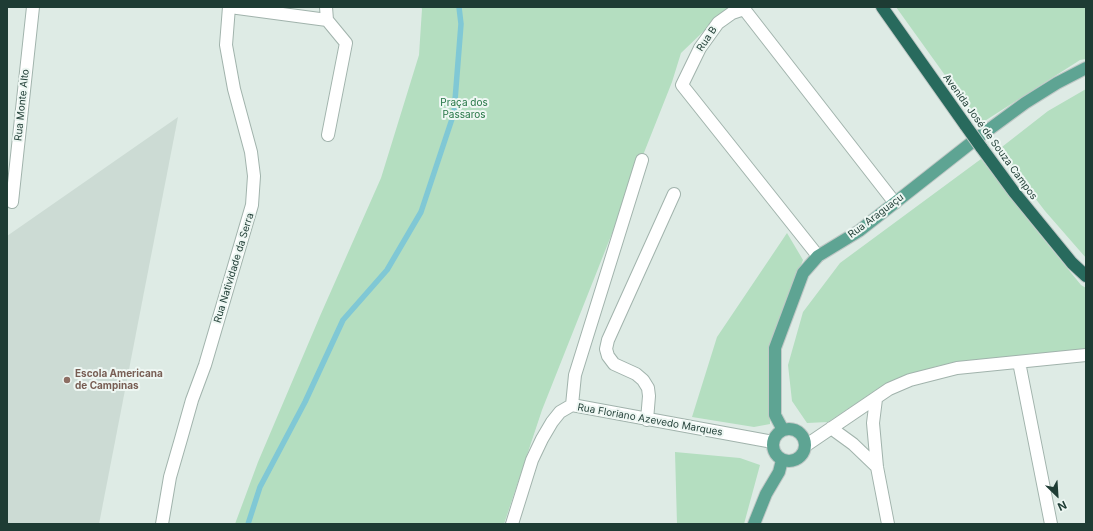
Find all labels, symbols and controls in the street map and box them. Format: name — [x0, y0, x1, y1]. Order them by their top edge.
street label: Rua B — [694, 24, 720, 54]
street label: Rua Monte Alto — [12, 68, 32, 142]
street label: Avenida José de Souza Campos — [940, 72, 1040, 202]
park label: Praça dos Passaros — [440, 97, 488, 120]
street label: Rua Araguaçu — [846, 191, 906, 241]
street label: Rua Natividade da Serra — [212, 212, 256, 324]
place label: Escola Americana de Campinas — [75, 368, 163, 392]
marker: Escola Americana de Campinas — [62, 375, 72, 385]
street label: Rua Floriano Azevedo Marques — [576, 401, 724, 439]
north arrow — [1037, 475, 1077, 515]
text: N — [1055, 498, 1069, 514]

